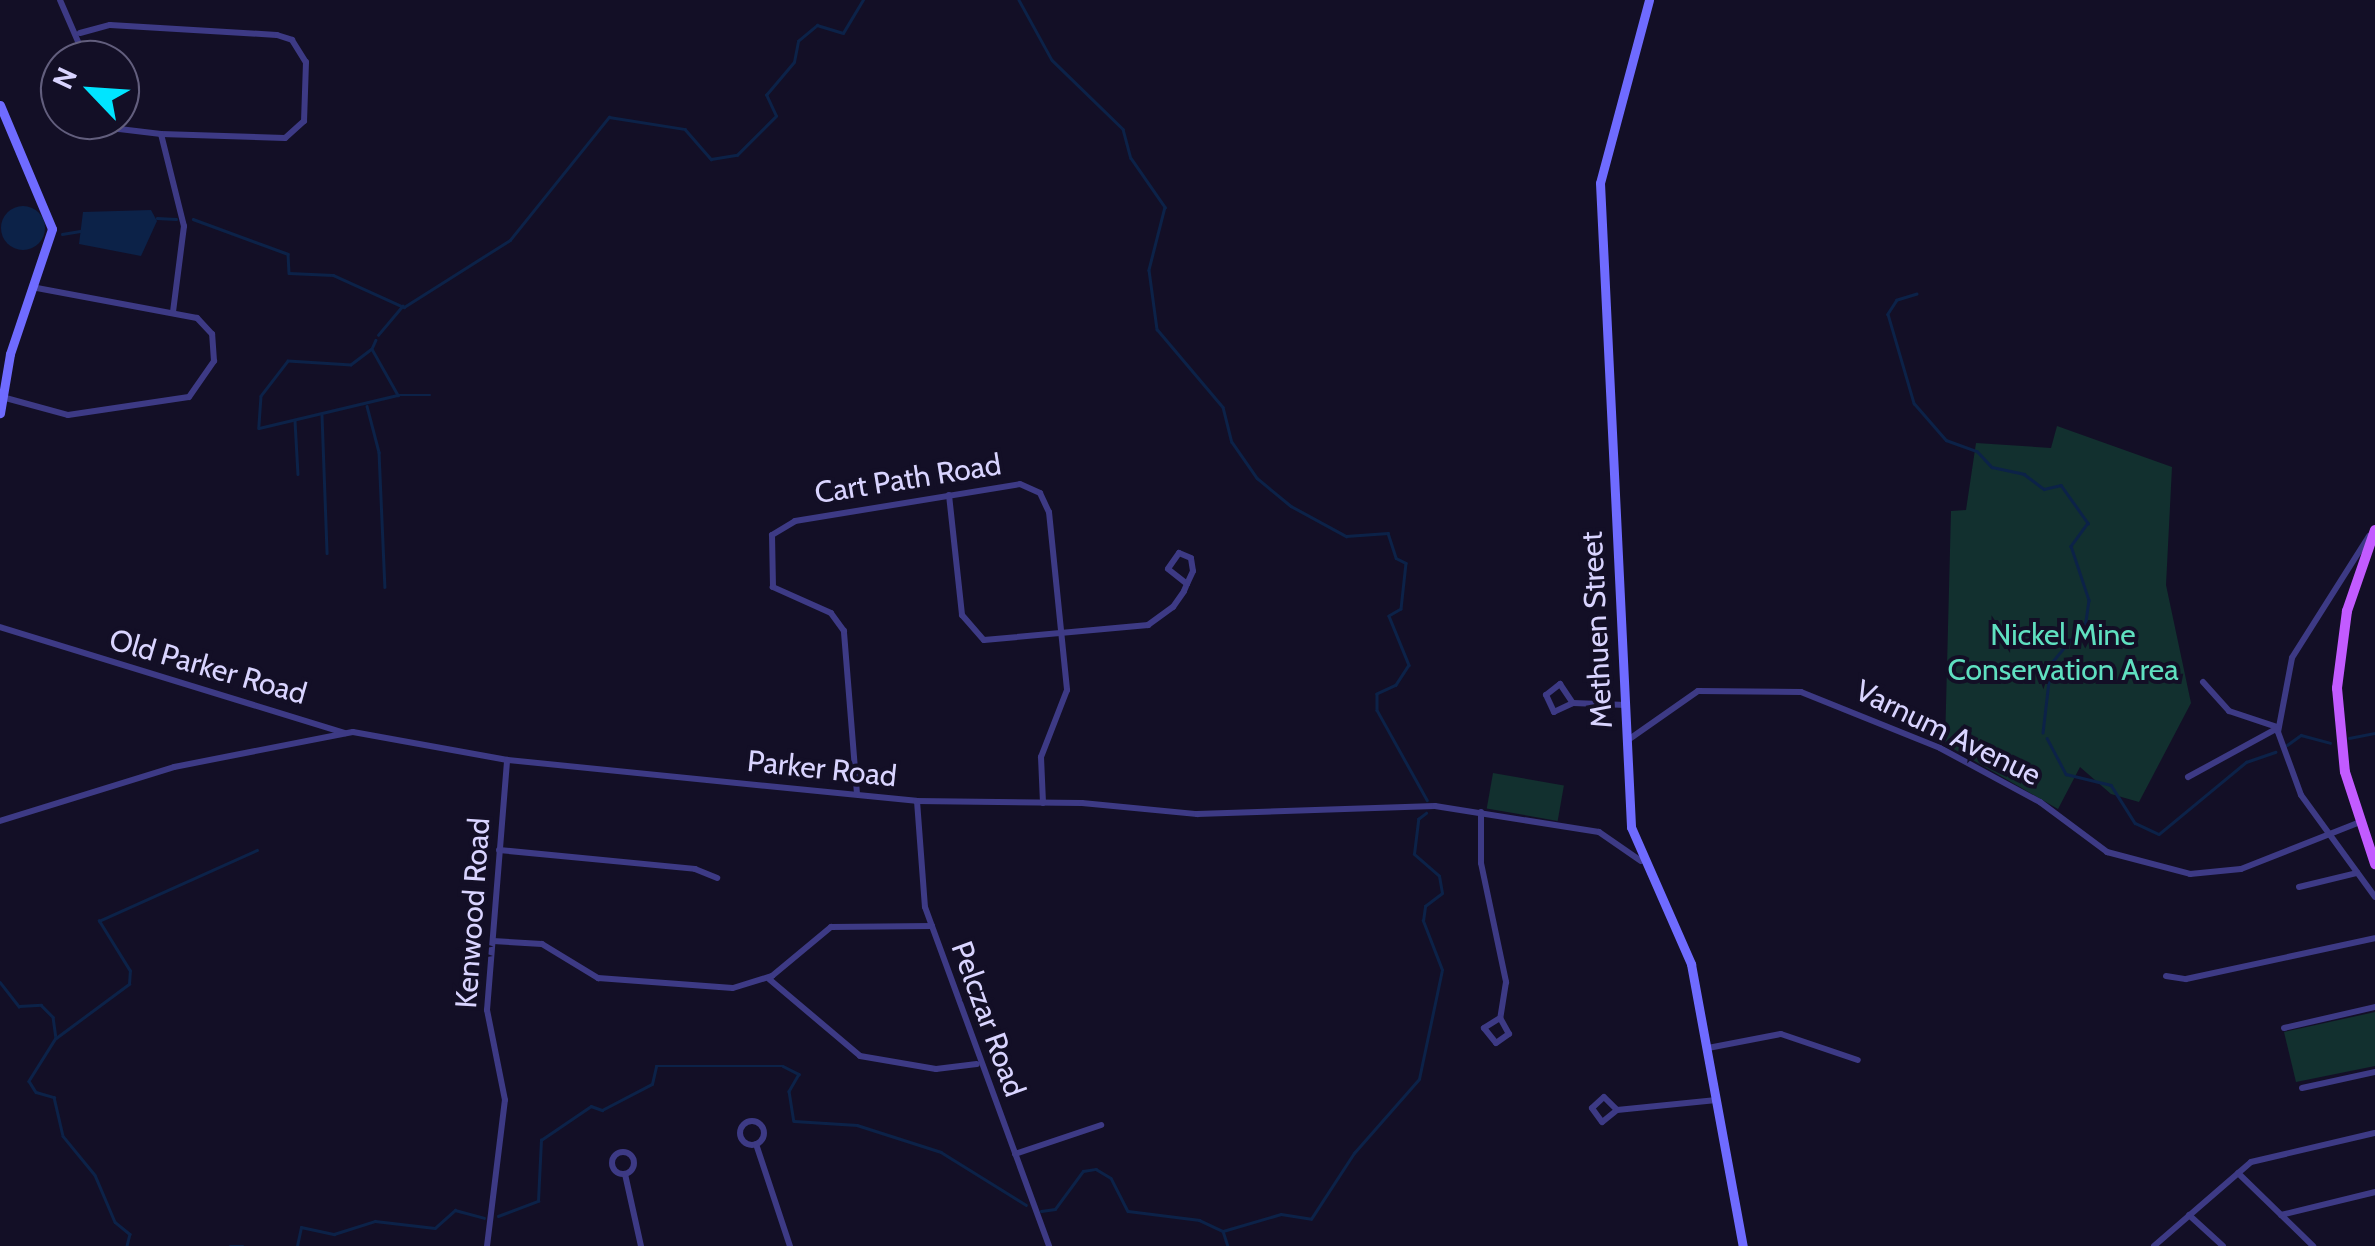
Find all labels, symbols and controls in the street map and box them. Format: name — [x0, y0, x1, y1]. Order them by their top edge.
north arrow — [40, 40, 140, 140]
text: N — [45, 62, 84, 94]
street label: Cart Path Road — [812, 446, 1004, 512]
street label: Methuen Street — [1574, 530, 1620, 730]
park label: Nickel Mine Conservation Area — [1947, 617, 2179, 688]
street label: Old Parker Road — [105, 622, 311, 712]
street label: Varnum Avenue — [1849, 673, 2047, 793]
street label: Parker Road — [745, 743, 899, 795]
street label: Kenwood Road — [448, 817, 498, 1009]
street label: Pelczar Road — [943, 936, 1033, 1102]

